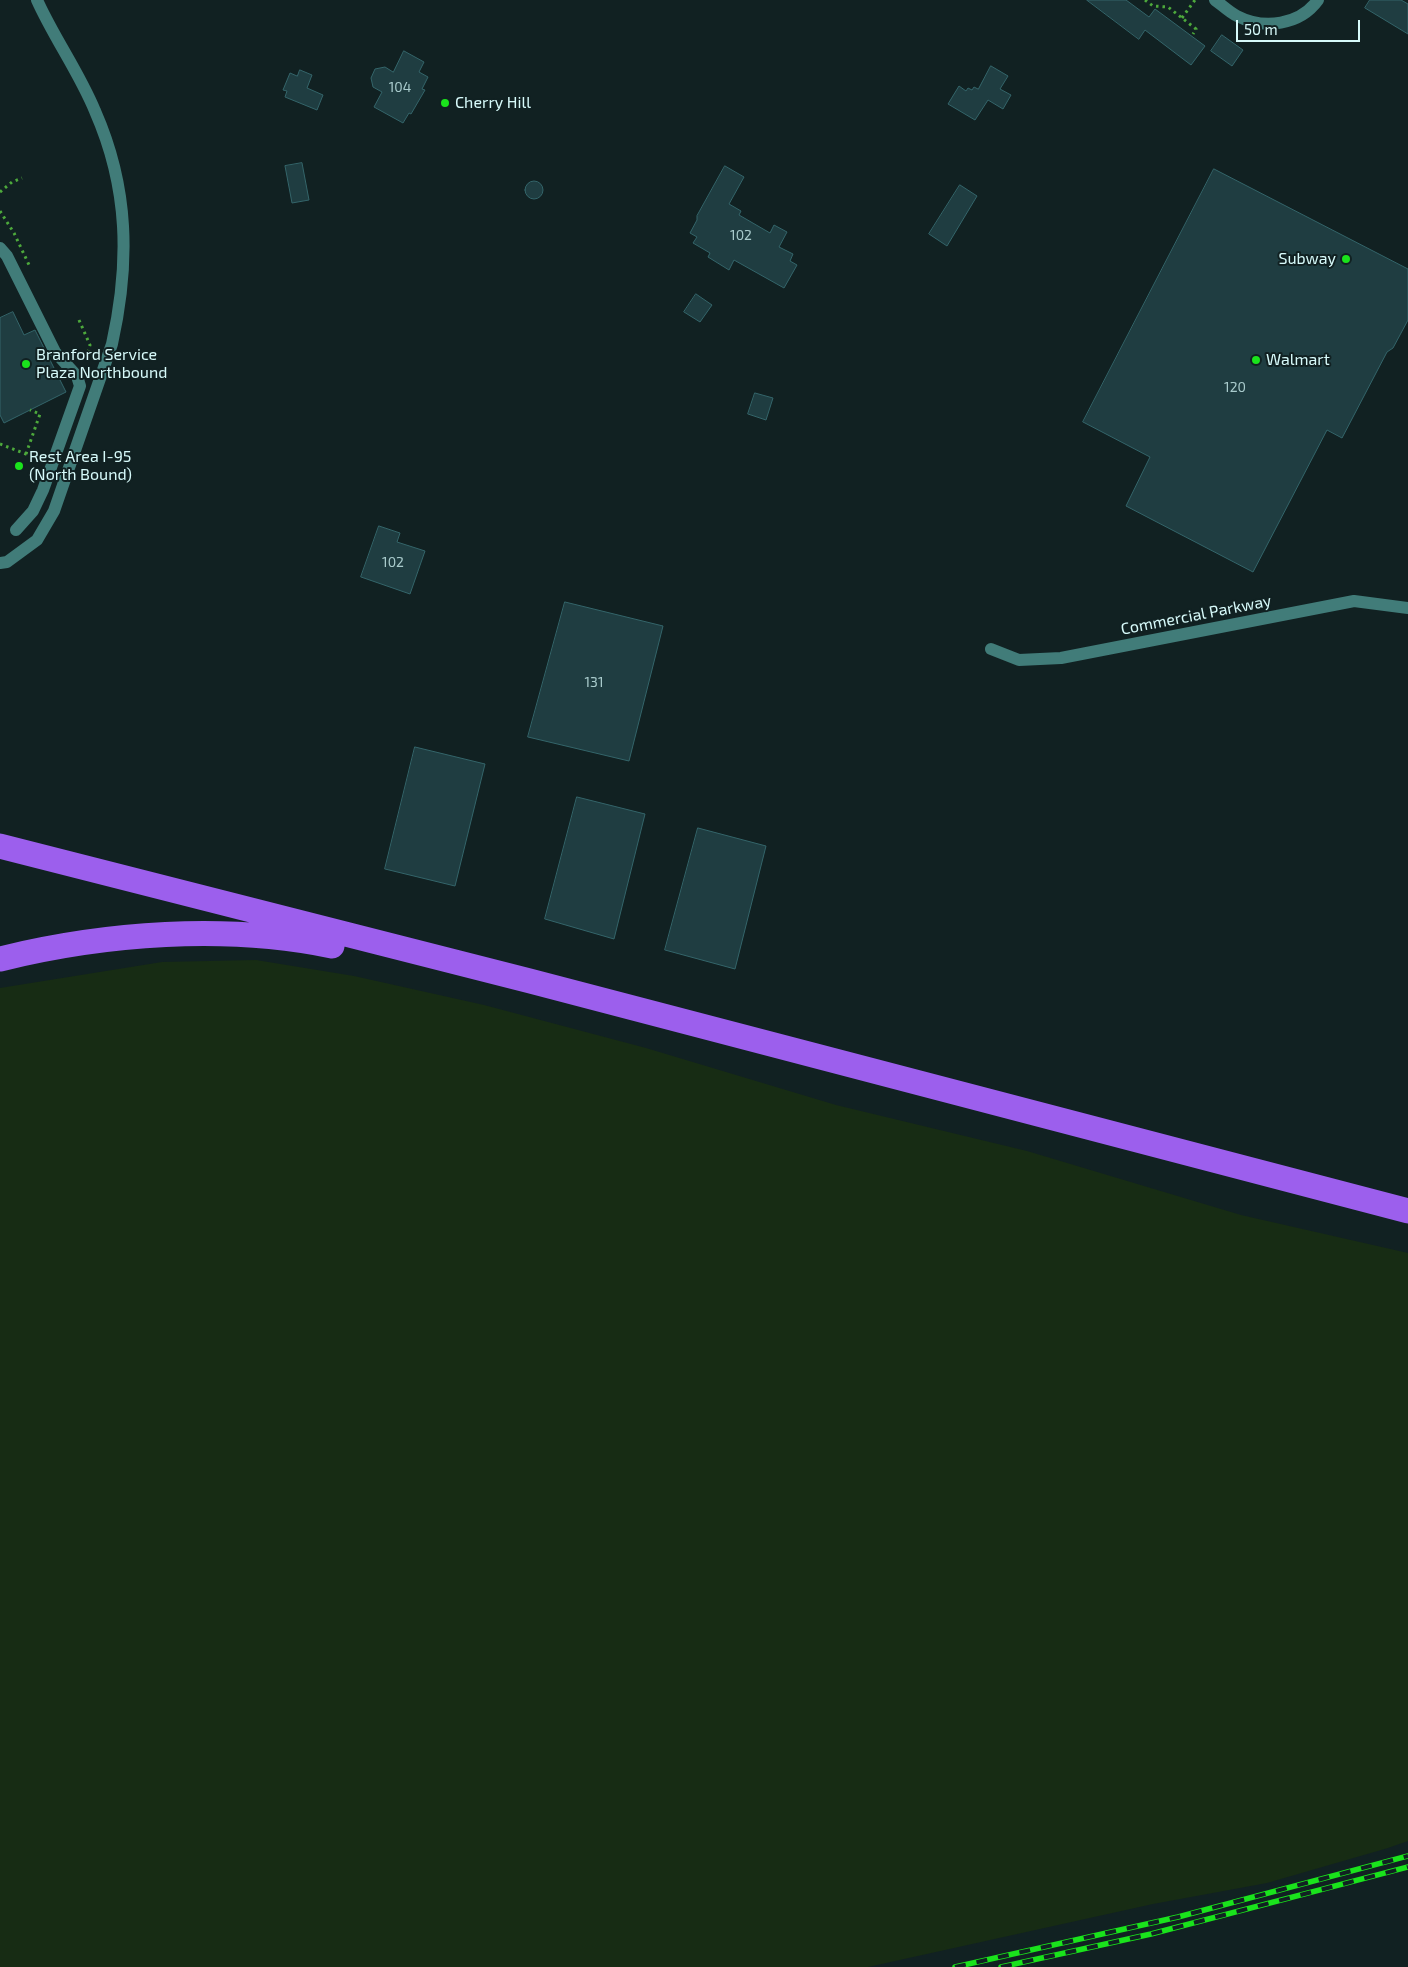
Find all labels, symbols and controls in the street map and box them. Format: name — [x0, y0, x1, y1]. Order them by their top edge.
scale bar — [1238, 10, 1362, 42]
text: 50 m — [1244, 20, 1278, 38]
house number: 104 — [389, 79, 411, 95]
place label: Cherry Hill — [455, 93, 531, 113]
marker: Cherry Hill — [439, 97, 451, 109]
house number: 102 — [730, 227, 752, 243]
place label: Subway — [1278, 249, 1336, 269]
marker: Subway — [1340, 253, 1352, 265]
place label: Branford Service Plaza Northbound — [36, 345, 167, 383]
place label: Walmart — [1266, 350, 1330, 370]
marker: Walmart — [1250, 354, 1262, 366]
marker: Branford Service Plaza Northbound — [20, 358, 32, 370]
house number: 120 — [1224, 379, 1246, 395]
place label: Rest Area I-95 (North Bound) — [29, 447, 132, 485]
marker: Rest Area I-95 (North Bound) — [13, 460, 25, 472]
house number: 102 — [382, 554, 404, 570]
street label: Commercial Parkway — [1119, 591, 1273, 639]
house number: 131 — [585, 674, 603, 690]

